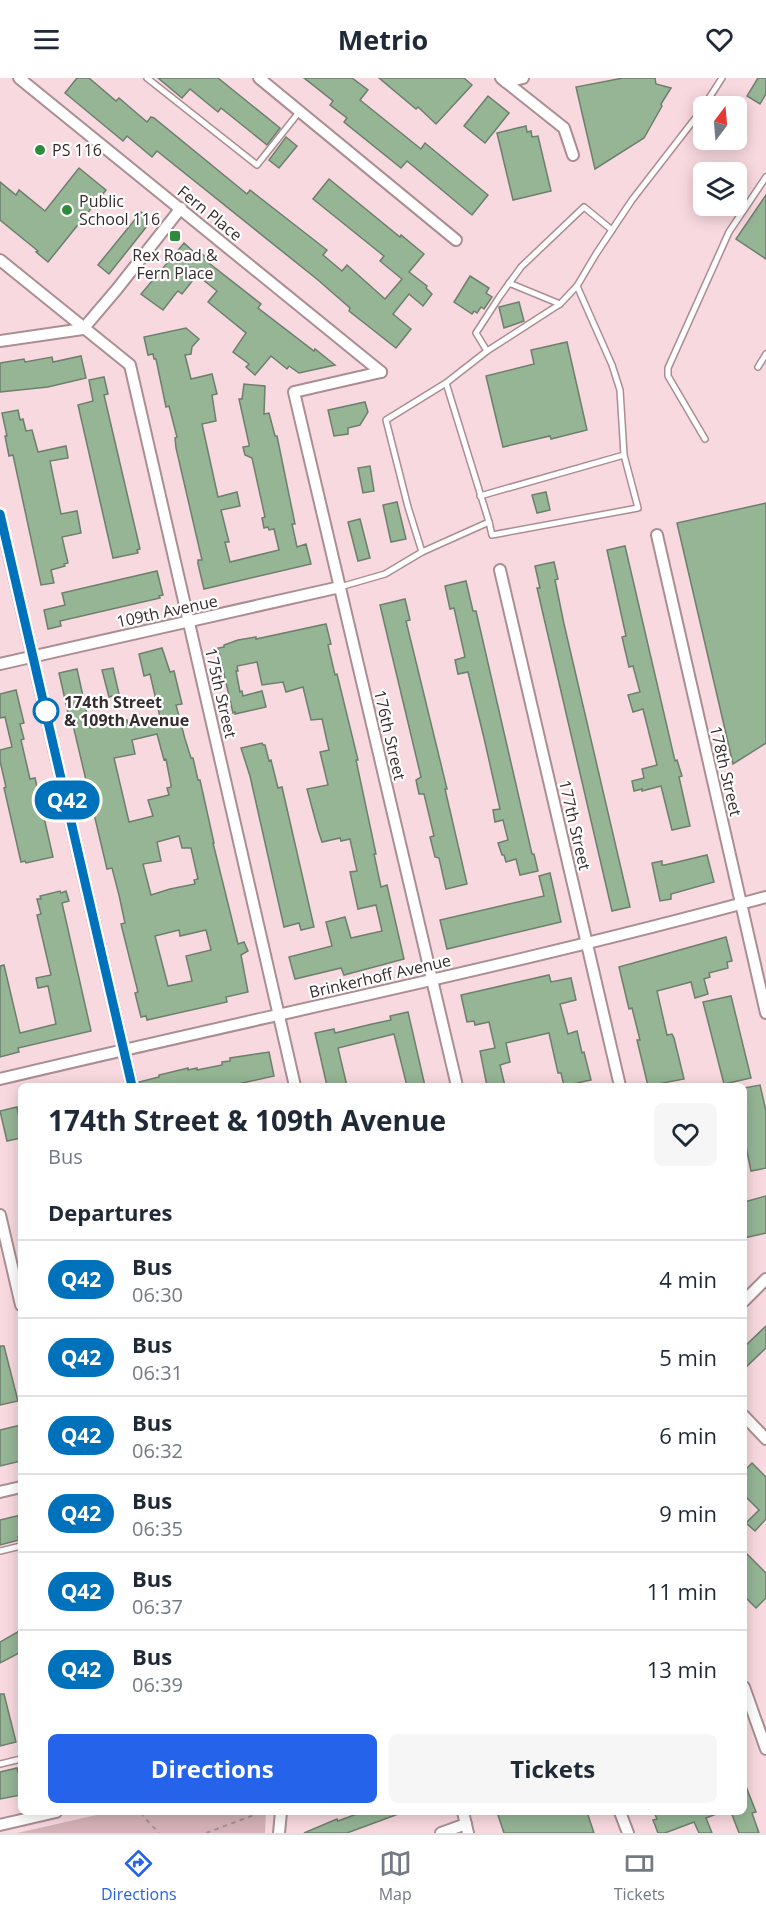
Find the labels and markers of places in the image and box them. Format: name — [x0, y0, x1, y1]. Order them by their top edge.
place label: PS 116 — [52, 139, 102, 161]
marker: PS 116 — [33, 143, 47, 157]
place label: Public School 116 — [79, 190, 160, 230]
marker: Public School 116 — [60, 203, 74, 217]
marker: Rex Road & Fern Place — [168, 229, 182, 243]
place label: Rex Road & Fern Place — [132, 244, 218, 284]
place label: 174th Street & 109th Avenue — [64, 691, 189, 731]
marker: 174th Street & 109th Avenue — [33, 698, 59, 724]

